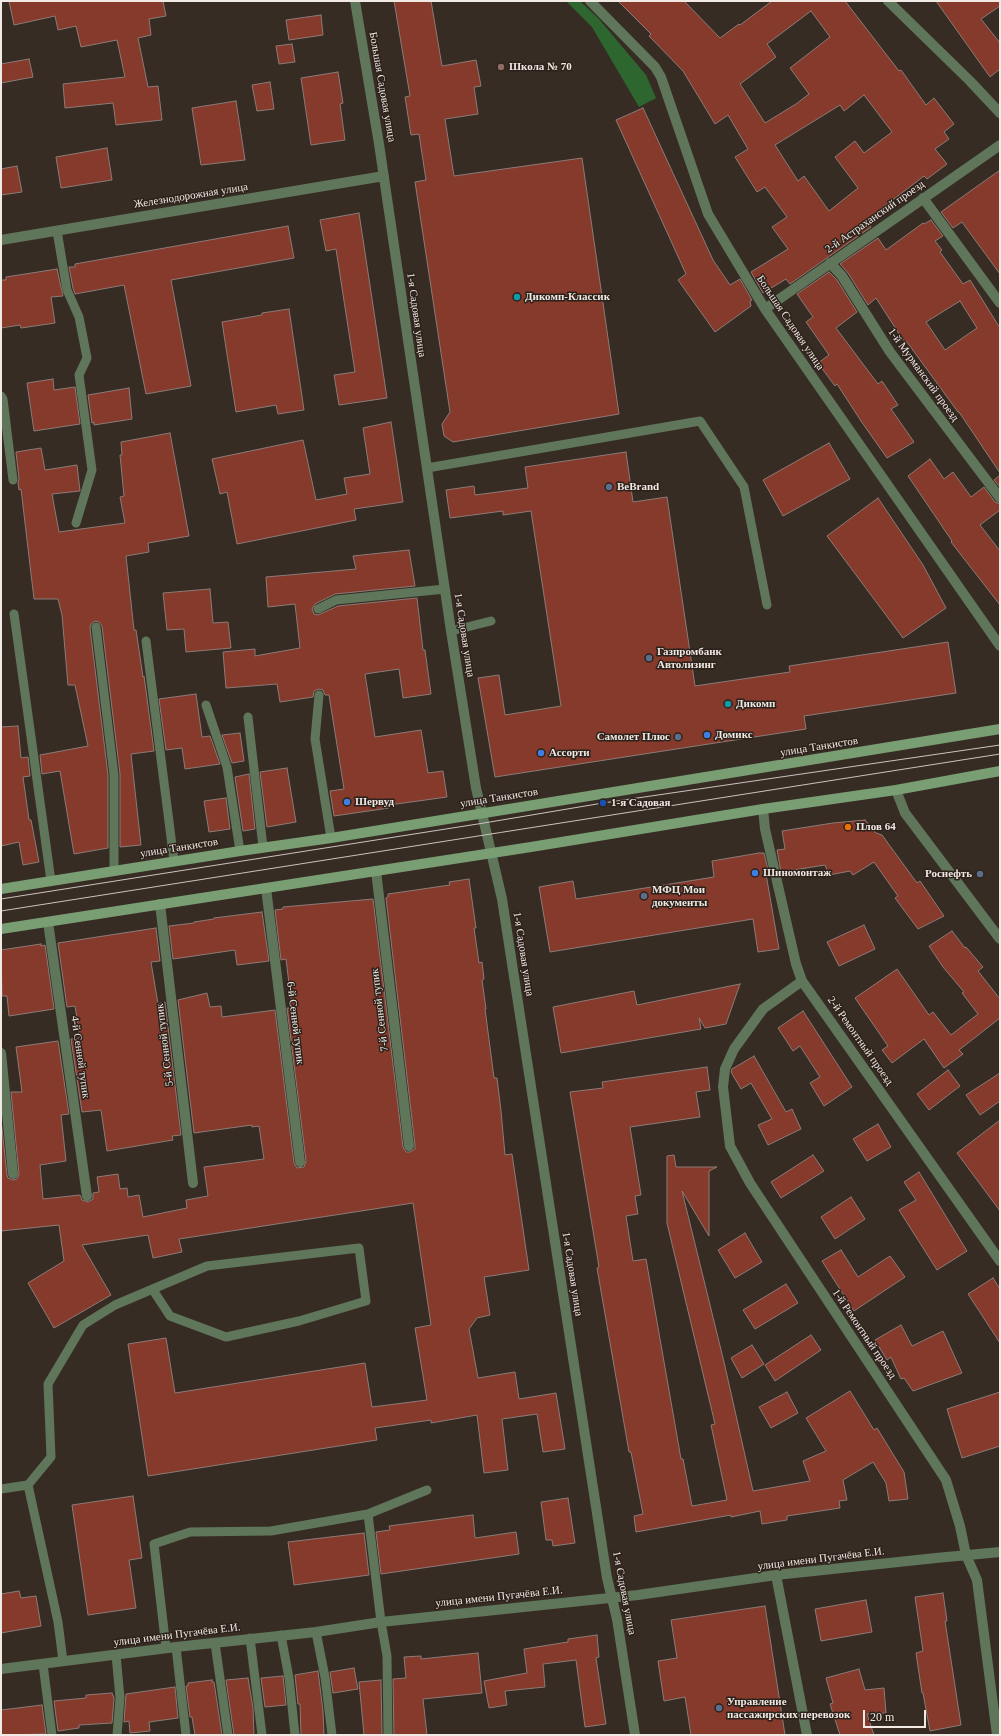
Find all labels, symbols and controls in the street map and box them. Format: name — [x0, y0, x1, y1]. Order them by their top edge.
street label: Большая Садовая улица — [366, 31, 398, 143]
place label: Школа № 70 — [509, 60, 572, 74]
marker: Школа № 70 — [496, 62, 506, 72]
street label: 2-й Астраханский проезд — [823, 178, 927, 256]
street label: Железнодорожная улица — [133, 180, 249, 212]
street label: 1-я Садовая улица — [404, 272, 428, 358]
street label: Большая Садовая улица — [753, 273, 827, 373]
place label: Дикомп-Классик — [525, 290, 610, 304]
marker: Дикомп-Классик — [512, 292, 522, 302]
street label: 1-й Мурманский проезд — [885, 326, 961, 424]
place label: BeBrand — [617, 480, 659, 494]
marker: BeBrand — [604, 482, 614, 492]
street label: 1-я Садовая улица — [451, 592, 477, 678]
place label: Газпромбанк Автолизинг — [657, 645, 722, 671]
marker: Газпромбанк Автолизинг — [644, 653, 654, 663]
place label: Дикомп — [736, 697, 775, 711]
marker: Дикомп — [723, 699, 733, 709]
place label: Домикс — [715, 728, 753, 742]
place label: Самолет Плюс — [597, 730, 670, 744]
marker: Домикс — [702, 730, 712, 740]
marker: Самолет Плюс — [673, 732, 683, 742]
street label: улица Танкистов — [779, 734, 859, 760]
place label: Ассорти — [549, 746, 590, 760]
marker: Ассорти — [536, 748, 546, 758]
street label: улица Танкистов — [459, 785, 539, 811]
place label: Шервуд — [355, 795, 394, 809]
place label: 1-я Садовая — [611, 796, 670, 810]
marker: Шервуд — [342, 797, 352, 807]
marker: 1-я Садовая — [598, 798, 608, 808]
place label: Плов 64 — [856, 820, 896, 834]
marker: Плов 64 — [843, 822, 853, 832]
street label: улица Танкистов — [139, 835, 219, 861]
place label: Шиномонтаж — [763, 866, 831, 880]
place label: Роснефть — [925, 867, 972, 881]
marker: Шиномонтаж — [750, 868, 760, 878]
marker: Роснефть — [975, 869, 985, 879]
place label: МФЦ Мои документы — [652, 883, 707, 909]
marker: МФЦ Мои документы — [639, 891, 649, 901]
street label: 1-я Садовая улица — [510, 911, 536, 997]
street label: 7-й Сенной тупик — [368, 968, 392, 1052]
street label: 6-й Сенной тупик — [283, 981, 307, 1065]
street label: 2-й Ремонтный проезд — [824, 994, 896, 1088]
street label: 5-й Сенной тупик — [153, 1003, 177, 1087]
street label: 4-й Сенной тупик — [68, 1015, 92, 1099]
street label: 1-я Садовая улица — [559, 1231, 585, 1317]
street label: 1-й Ремонтный проезд — [829, 1287, 899, 1381]
street label: улица имени Пугачёва Е.И. — [757, 1545, 885, 1573]
street label: 1-я Садовая улица — [609, 1550, 639, 1636]
street label: улица имени Пугачёва Е.И. — [435, 1584, 563, 1610]
street label: улица имени Пугачёва Е.И. — [113, 1621, 241, 1649]
place label: Управление пассажирских перевозок — [727, 1695, 850, 1721]
scale bar — [865, 1702, 928, 1728]
marker: Управление пассажирских перевозок — [714, 1703, 724, 1713]
text: 20 m — [870, 1710, 894, 1724]

